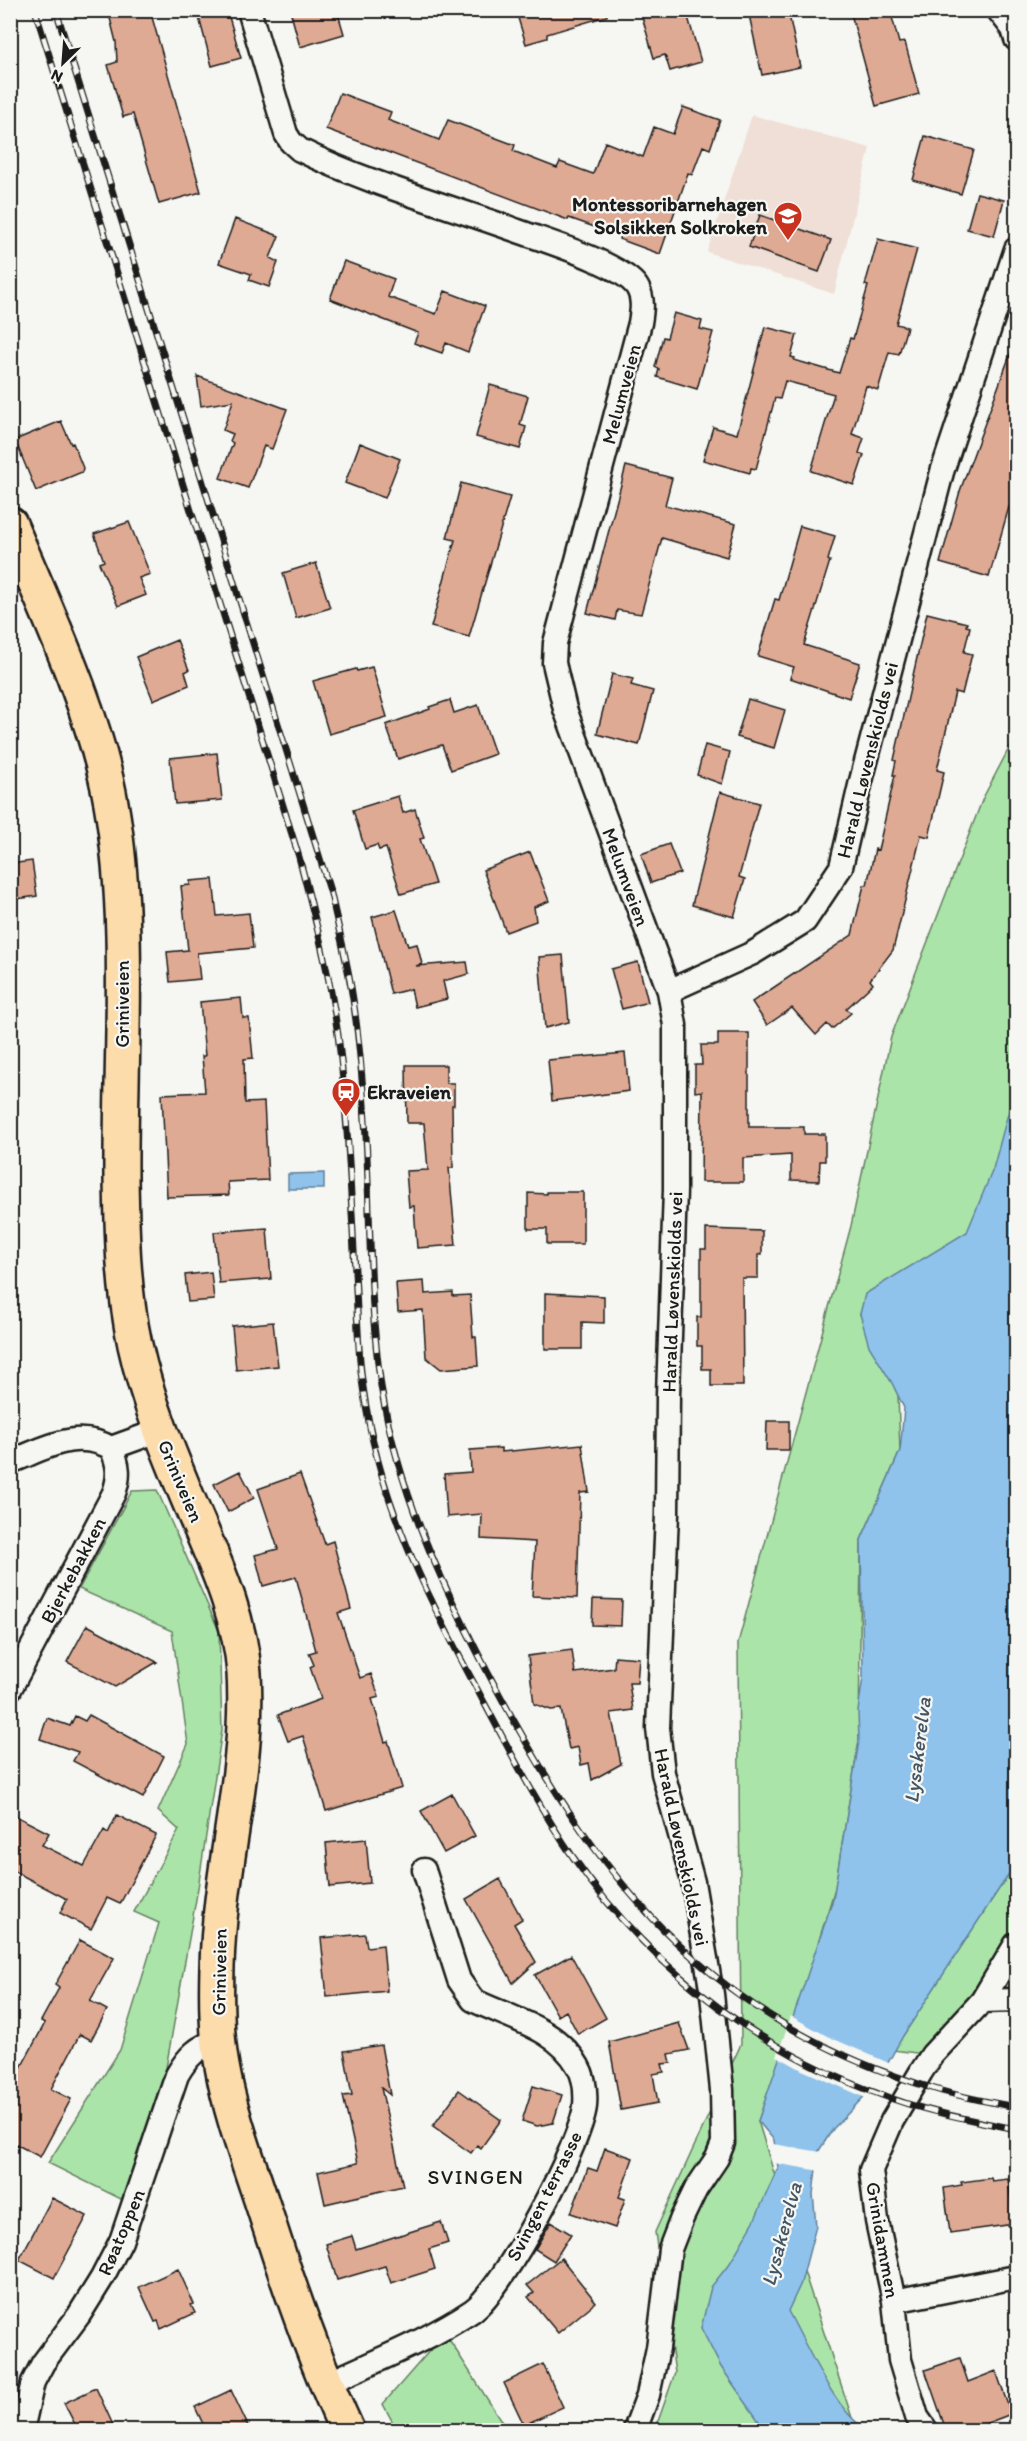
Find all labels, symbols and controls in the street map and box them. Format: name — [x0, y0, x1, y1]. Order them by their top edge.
north arrow — [33, 33, 93, 93]
text: N — [48, 65, 66, 87]
place label: Montessoribarnehagen Solsikken Solkroken — [572, 192, 768, 239]
school or university icon: Montessoribarnehagen Solsikken Solkroken — [772, 200, 804, 242]
street label: Melumveien — [596, 341, 646, 447]
street label: Harald Løvenskiolds vei — [831, 659, 903, 861]
street label: Melumveien — [597, 825, 655, 929]
street label: Griniveien — [110, 960, 134, 1048]
station icon: Ekraveien — [330, 1076, 362, 1118]
place label: Ekraveien — [367, 1080, 452, 1104]
street label: Harald Løvenskiolds vei — [656, 1191, 688, 1393]
street label: Griniveien — [153, 1436, 209, 1526]
street label: Bjerkebakken — [35, 1513, 111, 1627]
water label: Lysakerelva — [898, 1696, 936, 1804]
street label: Harald Løvenskiolds vei — [649, 1746, 715, 1948]
street label: Griniveien — [206, 1928, 232, 2016]
street label: Svingen terrasse — [501, 2127, 587, 2265]
district label: SVINGEN — [428, 2164, 524, 2189]
water label: Lysakerelva — [755, 2179, 807, 2289]
street label: Grinidammen — [861, 2180, 905, 2300]
street label: Røatoppen — [92, 2185, 150, 2279]

